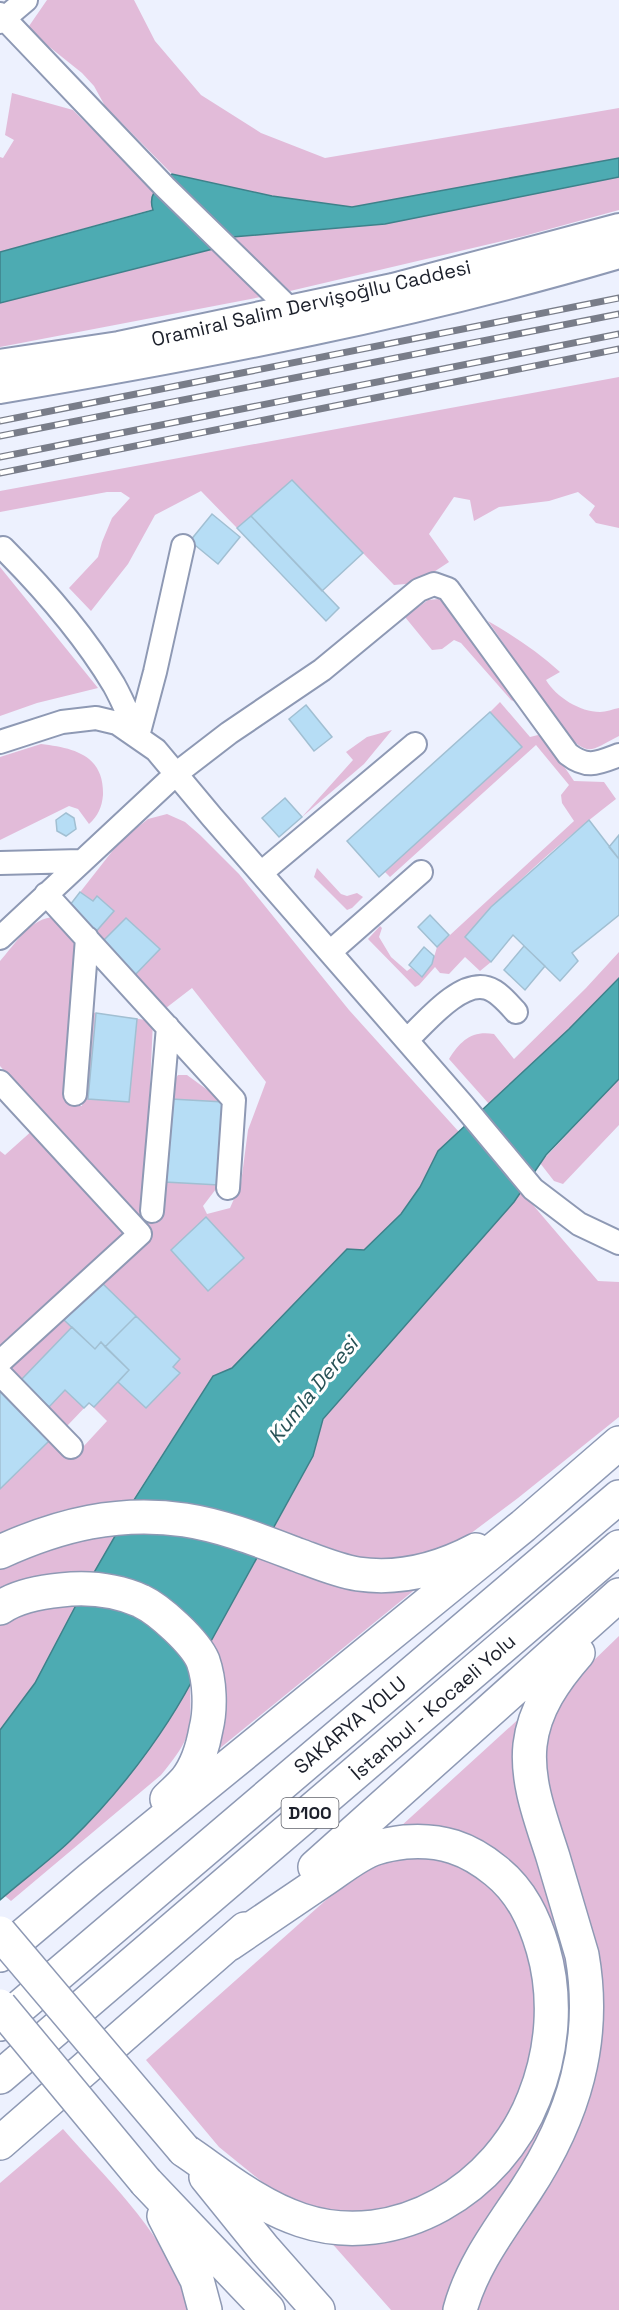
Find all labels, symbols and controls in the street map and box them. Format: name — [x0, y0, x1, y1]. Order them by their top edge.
street label: Oramiral Salim Dervişoğllu Caddesi — [149, 254, 473, 352]
water label: Kumla Deresi — [262, 1329, 365, 1448]
street label: İstanbul - Kocaeli Yolu — [345, 1628, 521, 1786]
street label: SAKARYA YOLU — [288, 1670, 412, 1780]
road number: D100 — [282, 1798, 338, 1828]

